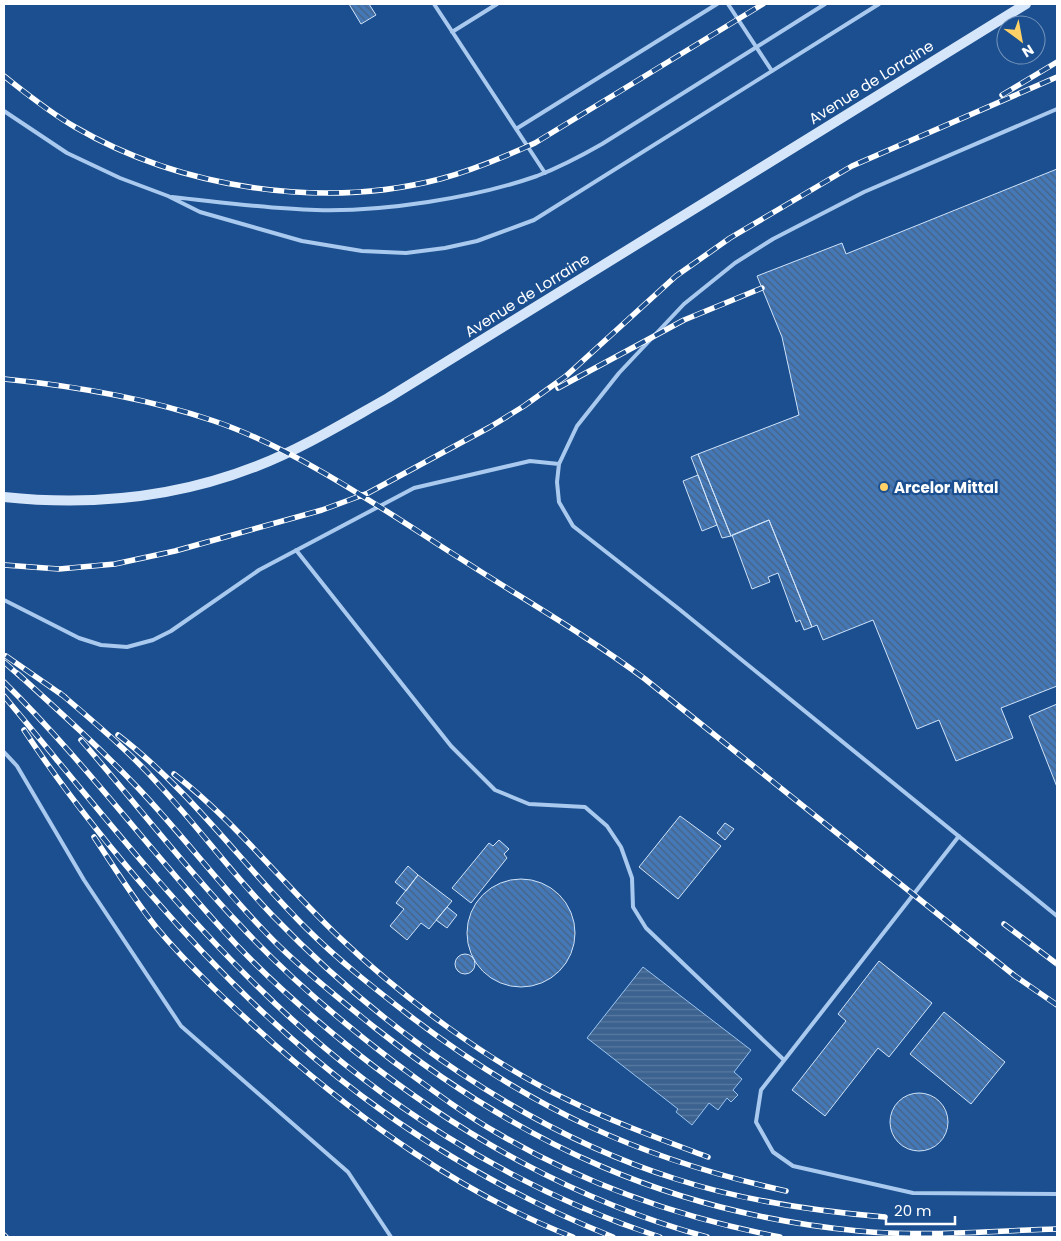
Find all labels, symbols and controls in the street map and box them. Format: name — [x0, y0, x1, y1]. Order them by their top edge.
north arrow — [996, 15, 1046, 65]
street label: Avenue de Lorraine — [804, 35, 938, 129]
text: N — [1018, 40, 1038, 62]
street label: Avenue de Lorraine — [460, 248, 594, 342]
place label: Arcelor Mittal — [894, 477, 998, 498]
marker: Arcelor Mittal — [878, 481, 890, 493]
scale bar — [886, 1194, 955, 1226]
text: 20 m — [894, 1200, 932, 1221]

